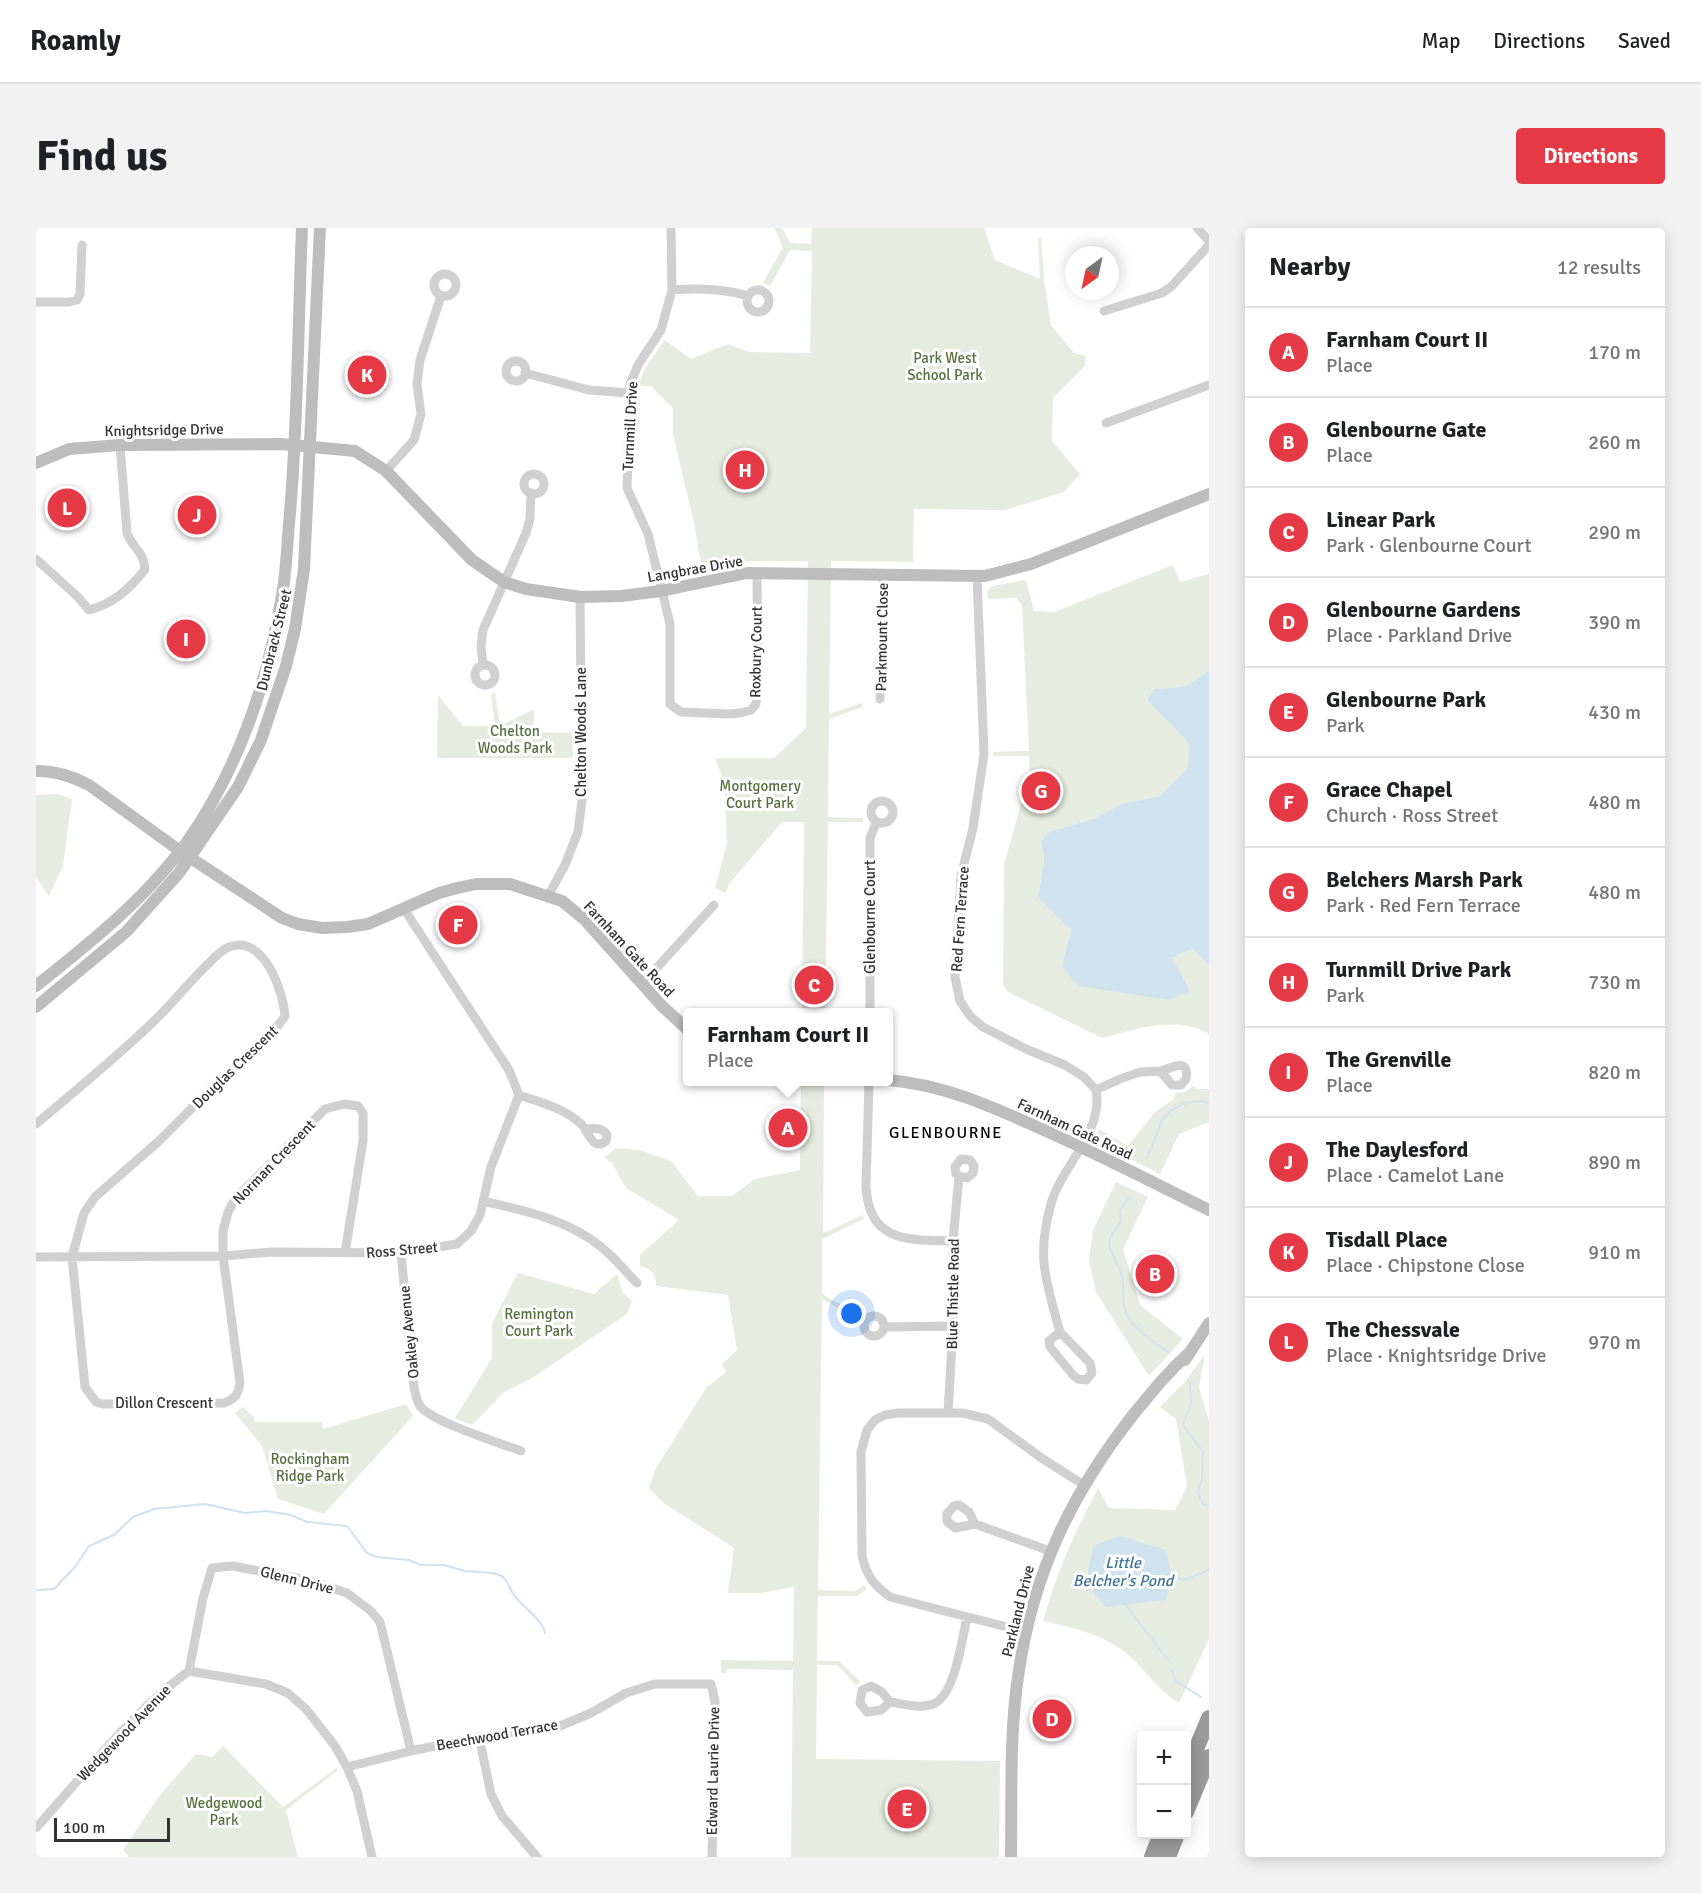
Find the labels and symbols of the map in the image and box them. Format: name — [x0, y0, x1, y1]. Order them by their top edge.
north arrow — [1065, 246, 1119, 300]
park label: Park West School Park — [907, 349, 983, 384]
pin: K — [348, 352, 386, 398]
street label: Turnmill Drive — [619, 381, 641, 471]
street label: Knightsridge Drive — [104, 420, 224, 440]
pin: H — [726, 448, 764, 492]
pin: L — [48, 486, 87, 530]
pin: J — [178, 492, 216, 538]
street label: Langbrae Drive — [646, 552, 744, 586]
street label: Parkmount Close — [872, 582, 892, 692]
street label: Dunbrack Street — [253, 587, 295, 693]
street label: Roxbury Court — [746, 606, 766, 698]
pin: I — [166, 616, 206, 662]
street label: Chelton Woods Lane — [572, 667, 590, 797]
park label: Chelton Woods Park — [478, 722, 553, 757]
pin: G — [1022, 768, 1060, 814]
park label: Montgomery Court Park — [719, 777, 801, 812]
street label: Glenbourne Court — [861, 860, 879, 974]
street label: Red Fern Terrace — [947, 865, 973, 973]
street label: Farnham Gate Road — [580, 897, 678, 1001]
pin: F — [438, 902, 478, 948]
pin: C — [794, 962, 834, 1008]
street label: Douglas Crescent — [189, 1022, 281, 1112]
street label: Farnham Gate Road — [1015, 1094, 1135, 1164]
pin: A — [768, 1106, 807, 1150]
street label: Norman Crescent — [229, 1116, 319, 1208]
district label: GLENBOURNE — [889, 1123, 1003, 1143]
street label: Ross Street — [365, 1238, 439, 1262]
street label: Blue Thistle Road — [943, 1238, 963, 1350]
pin: B — [1136, 1252, 1174, 1296]
street label: Oakley Avenue — [395, 1285, 423, 1379]
your location — [837, 1299, 866, 1328]
park label: Remington Court Park — [504, 1305, 574, 1340]
street label: Dillon Crescent — [115, 1394, 213, 1412]
park label: Rockingham Ridge Park — [270, 1450, 350, 1485]
water label: Little Belcher's Pond — [1073, 1553, 1176, 1591]
street label: Glenn Drive — [259, 1562, 335, 1598]
street label: Parkland Drive — [998, 1563, 1038, 1659]
street label: Wedgewood Avenue — [73, 1681, 175, 1785]
pin: D — [1032, 1696, 1072, 1742]
street label: Edward Laurie Drive — [703, 1706, 723, 1836]
street label: Beechwood Terrace — [435, 1715, 559, 1755]
pin: E — [888, 1786, 926, 1832]
park label: Wedgewood Park — [185, 1794, 263, 1829]
scale bar — [54, 1815, 170, 1842]

